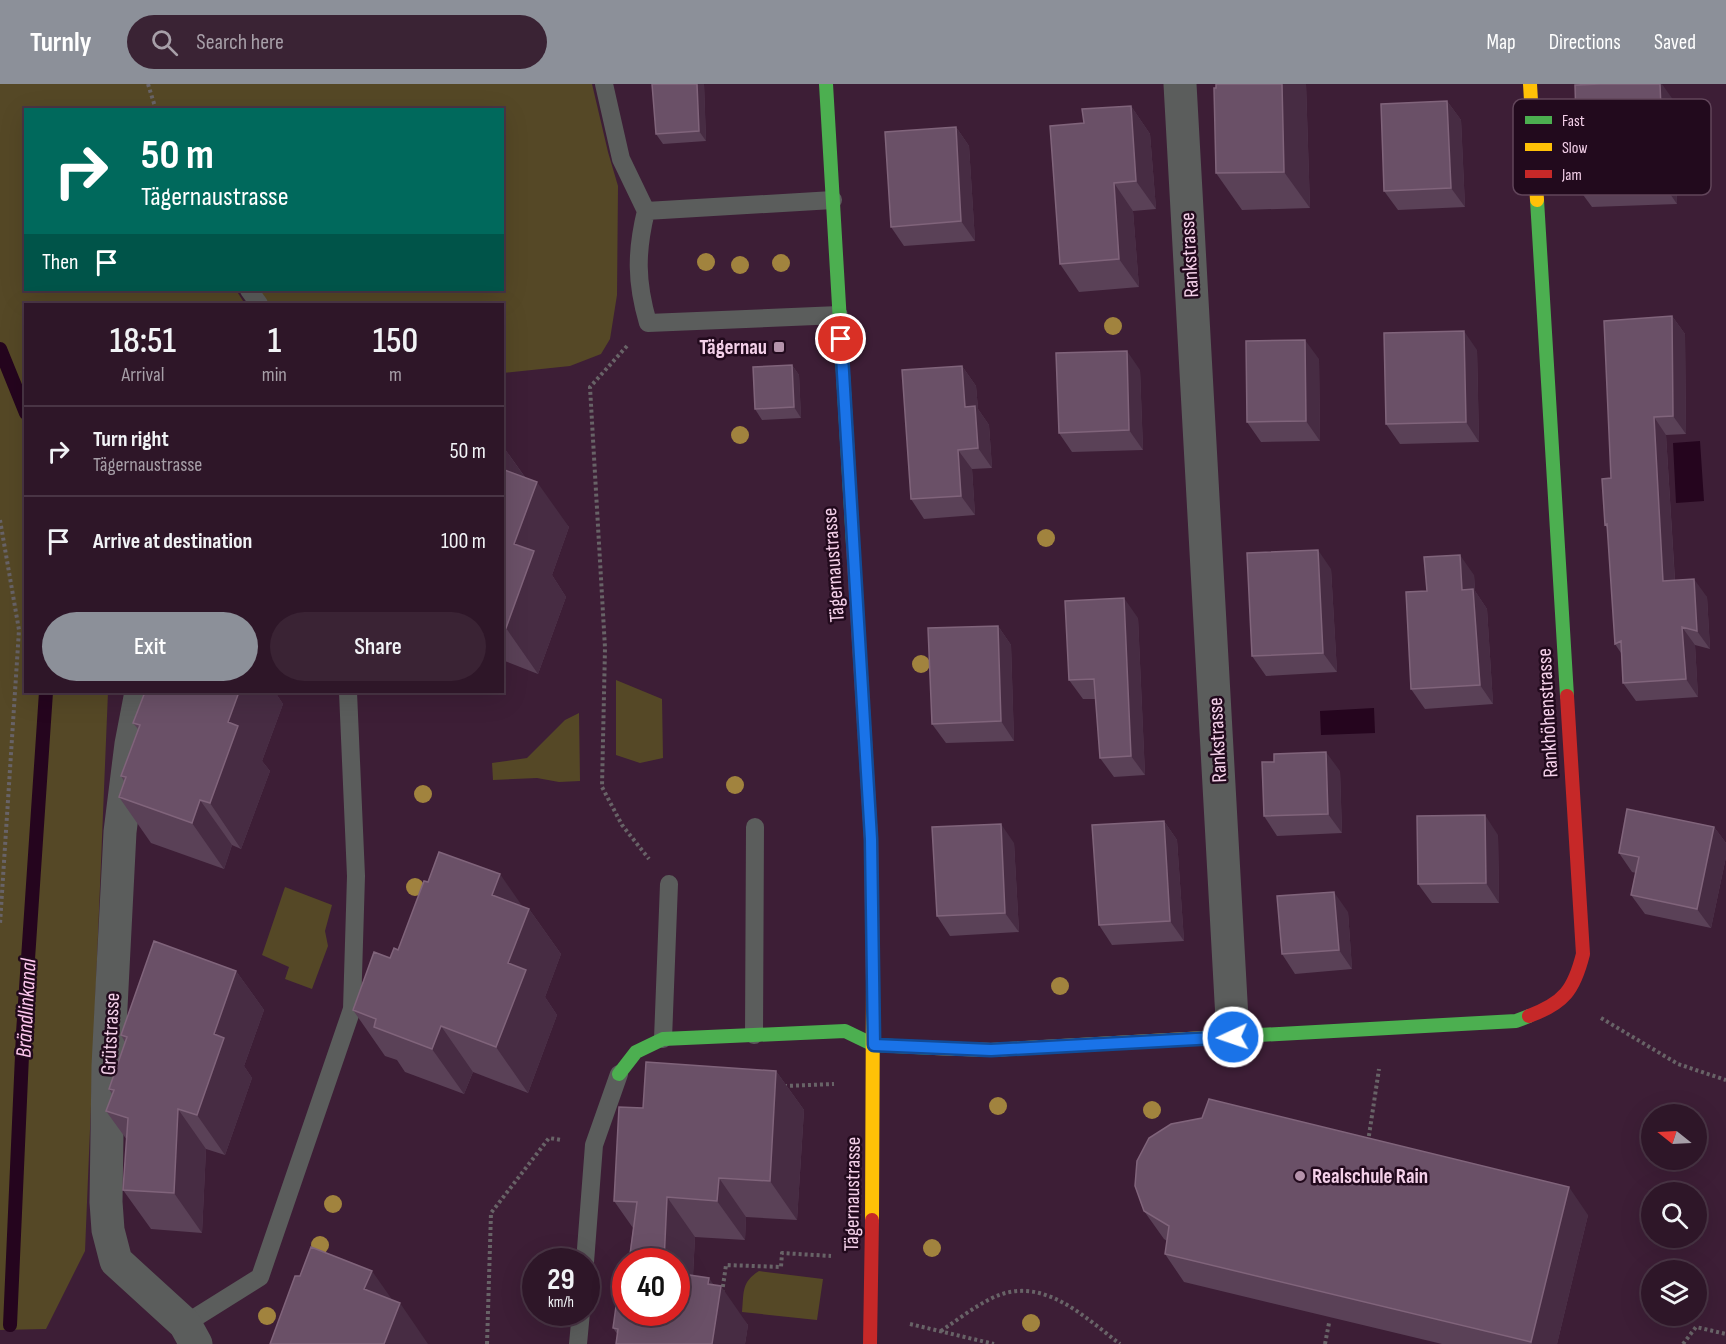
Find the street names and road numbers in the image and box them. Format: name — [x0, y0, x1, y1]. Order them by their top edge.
street label: Rankstrasse — [1175, 212, 1204, 298]
street label: Tägernaustrasse — [817, 507, 850, 623]
street label: Rankhöhenstrasse — [1532, 648, 1563, 778]
street label: Rankstrasse — [1203, 697, 1232, 783]
street label: Grütstrasse — [96, 992, 125, 1076]
street label: Tägernaustrasse — [839, 1136, 866, 1252]

